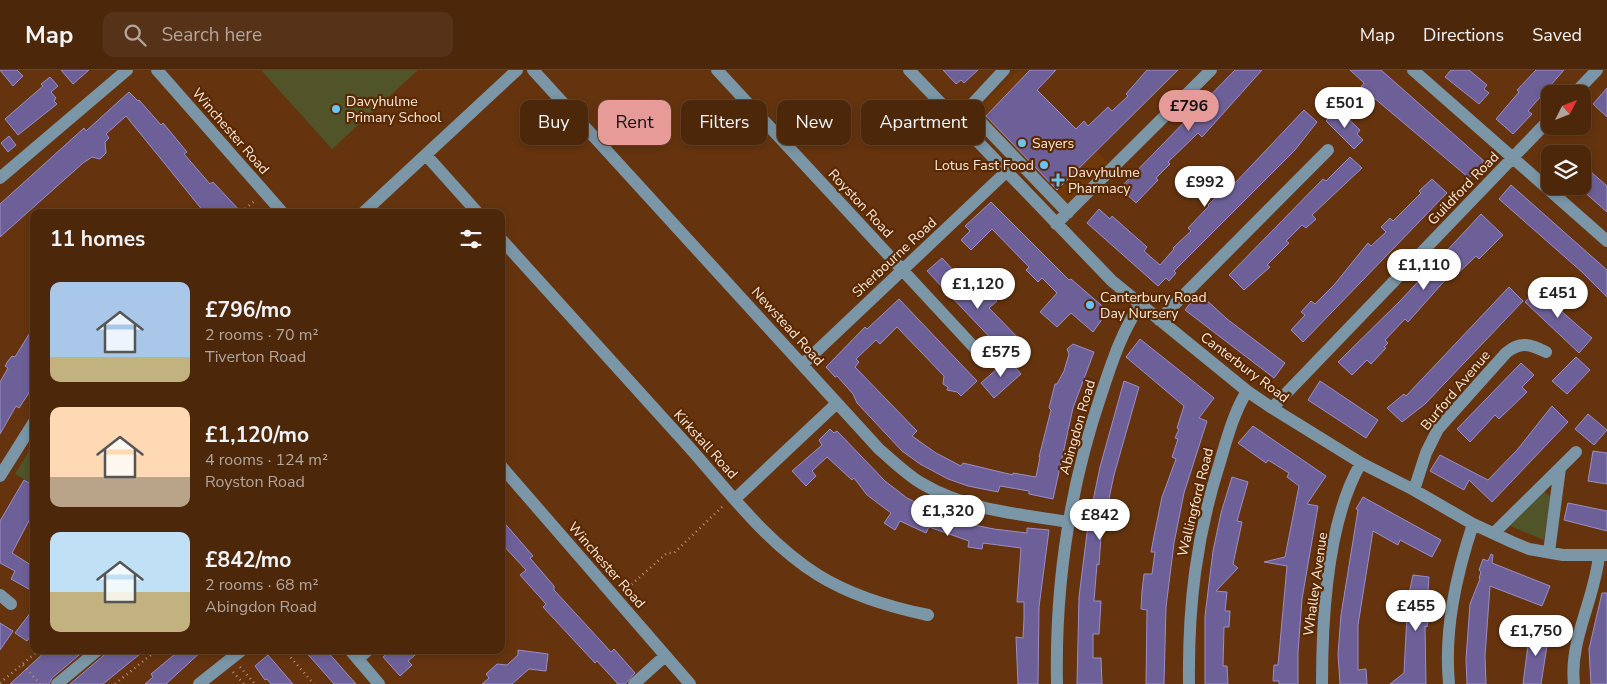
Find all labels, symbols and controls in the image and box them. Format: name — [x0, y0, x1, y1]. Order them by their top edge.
search box — [103, 12, 453, 57]
text: Map — [25, 19, 73, 51]
icon: search — [121, 21, 149, 49]
text: Search here — [161, 22, 262, 48]
text: Map — [1360, 23, 1395, 47]
text: Directions — [1423, 23, 1504, 47]
text: Saved — [1532, 23, 1582, 47]
street label: Winchester Road — [188, 84, 273, 179]
north arrow — [1541, 85, 1591, 135]
map controls — [1541, 85, 1591, 195]
pin: £501 — [1315, 87, 1375, 129]
pin: £796 — [1159, 90, 1219, 132]
place label: Davyhulme Primary School — [346, 92, 442, 127]
text: £501 — [1326, 92, 1364, 114]
text: £796 — [1170, 95, 1208, 117]
chip: Buy — [520, 100, 588, 145]
chip: Rent — [598, 100, 671, 145]
chip: Filters — [681, 100, 767, 145]
chip: New — [777, 100, 851, 145]
chip: Apartment — [861, 100, 985, 145]
marker: Davyhulme Primary School — [330, 103, 342, 115]
place label: Sayers — [1032, 134, 1074, 153]
marker: Sayers — [1016, 137, 1028, 149]
button: layers — [1541, 145, 1591, 195]
street label: Guildford Road — [1424, 148, 1503, 229]
place label: Lotus Fast Food — [935, 156, 1034, 175]
marker: Lotus Fast Food — [1038, 159, 1050, 171]
place label: Davyhulme Pharmacy — [1068, 163, 1140, 198]
street label: Royston Road — [824, 165, 897, 242]
pin: £992 — [1175, 166, 1235, 208]
text: £992 — [1186, 171, 1224, 193]
marker: Davyhulme Pharmacy — [1052, 174, 1064, 186]
street label: Sherbourne Road — [848, 213, 941, 302]
text: 11 homes — [50, 225, 145, 253]
icon: filters — [457, 225, 485, 253]
pin: £1,110 — [1383, 248, 1465, 291]
text: £1,110 — [1398, 254, 1450, 276]
pin: £1,120 — [937, 268, 1019, 310]
text: £1,120 — [952, 273, 1004, 295]
pin: £451 — [1528, 276, 1588, 319]
text: £451 — [1539, 282, 1577, 304]
street label: Newstead Road — [747, 283, 828, 370]
place label: Canterbury Road Day Nursery — [1100, 288, 1207, 323]
text: £796/mo — [205, 296, 291, 324]
marker: Canterbury Road Day Nursery — [1084, 299, 1096, 311]
icon: home — [90, 302, 150, 362]
text: 2 rooms · 70 m² — [205, 324, 318, 346]
street label: Canterbury Road — [1196, 328, 1293, 407]
pin: £575 — [971, 336, 1031, 378]
text: £575 — [982, 341, 1020, 363]
text: Tiverton Road — [205, 346, 306, 368]
street label: Burford Avenue — [1416, 346, 1495, 434]
street label: Abingdon Road — [1055, 377, 1100, 477]
street label: Kirkstall Road — [669, 406, 742, 483]
text: £1,120/mo — [205, 421, 309, 449]
icon: home — [90, 427, 150, 487]
street label: Wallingford Road — [1173, 446, 1218, 558]
text: 4 rooms · 124 m² — [205, 449, 328, 471]
text: Royston Road — [205, 471, 305, 493]
pin: £1,320 — [907, 494, 989, 537]
pin: £842 — [1070, 498, 1130, 541]
text: £1,320 — [922, 500, 974, 522]
text: £842 — [1081, 504, 1119, 526]
street label: Winchester Road — [564, 518, 649, 613]
street label: Whalley Avenue — [1299, 531, 1332, 637]
text: £842/mo — [205, 546, 291, 574]
icon: home — [90, 552, 150, 612]
text: 2 rooms · 68 m² — [205, 574, 318, 596]
pin: £455 — [1386, 590, 1446, 632]
text: £455 — [1397, 595, 1435, 617]
text: Abingdon Road — [205, 596, 317, 618]
pin: £1,750 — [1495, 614, 1577, 657]
text: £1,750 — [1510, 620, 1562, 642]

